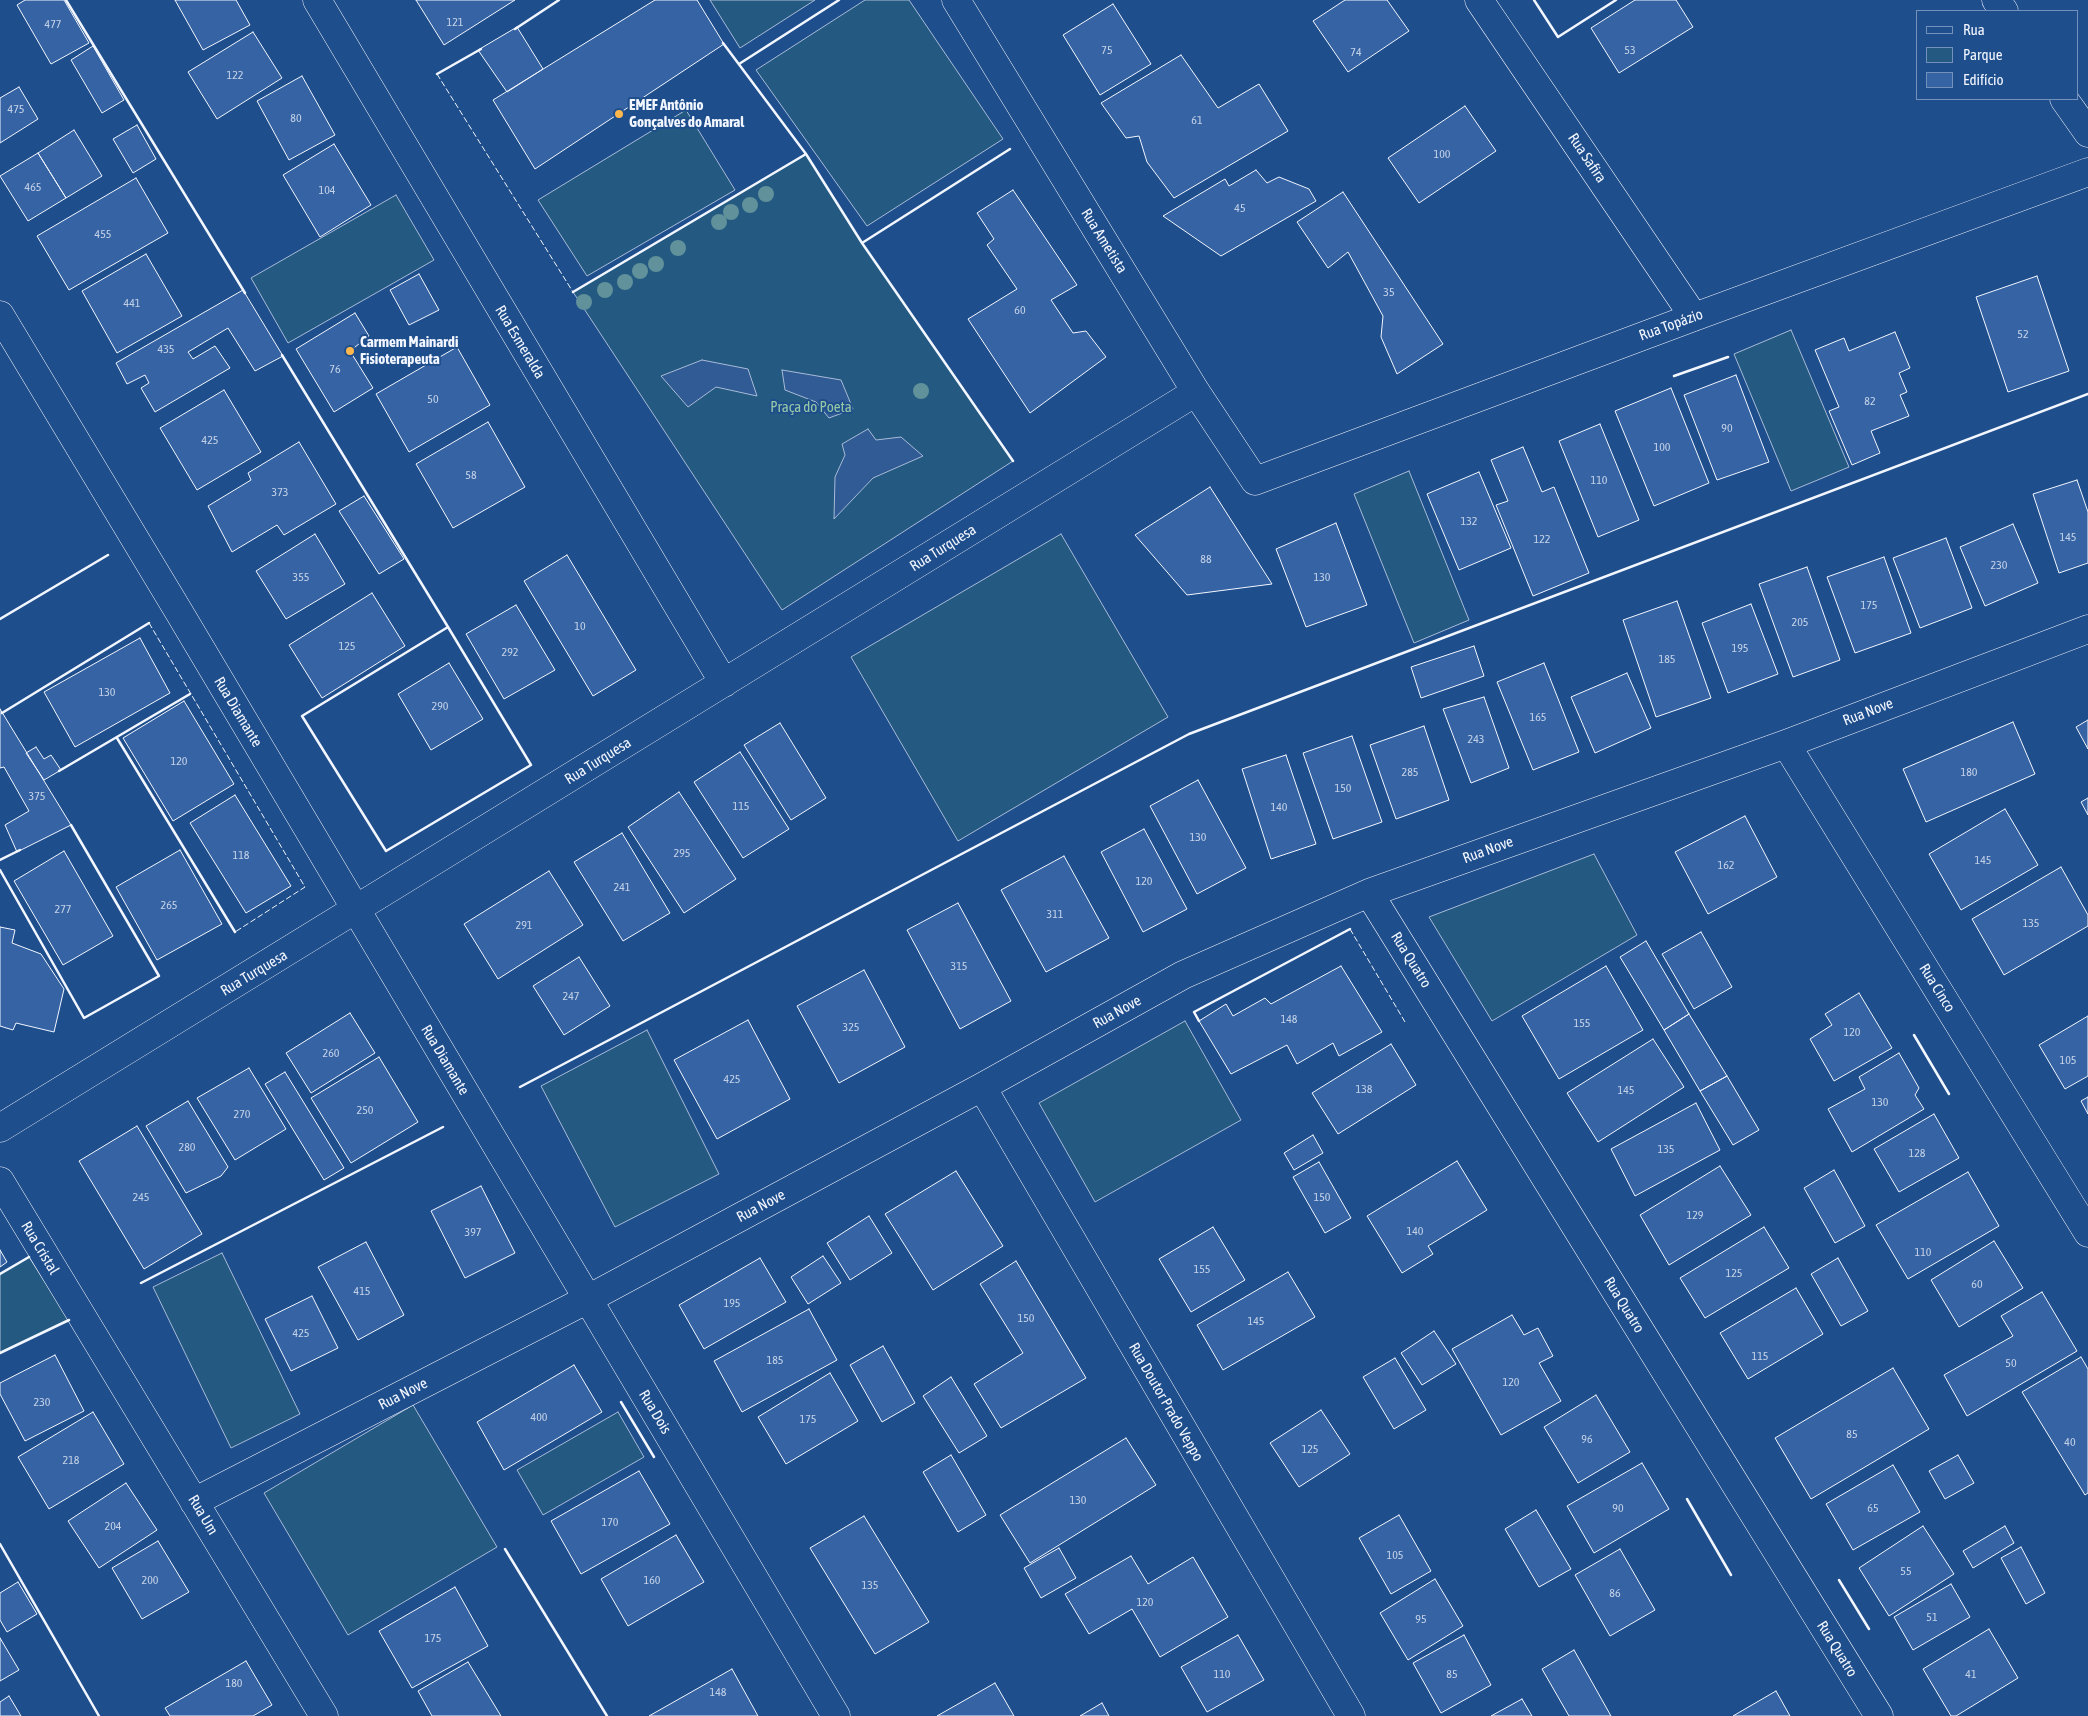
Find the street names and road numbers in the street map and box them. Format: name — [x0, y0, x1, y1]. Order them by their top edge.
street label: Rua Safira — [1564, 130, 1610, 186]
street label: Rua Ametista — [1077, 205, 1131, 277]
street label: Rua Esmeralda — [491, 302, 549, 382]
street label: Rua Topázio — [1637, 305, 1705, 345]
street label: Rua Turquesa — [907, 521, 979, 575]
street label: Rua Diamante — [210, 674, 266, 750]
street label: Rua Nove — [1840, 694, 1896, 730]
street label: Rua Turquesa — [562, 734, 634, 788]
street label: Rua Nove — [1460, 833, 1516, 867]
street label: Rua Quatro — [1387, 929, 1435, 991]
street label: Rua Turquesa — [217, 946, 291, 1000]
street label: Rua Cinco — [1915, 960, 1959, 1016]
street label: Rua Nove — [1090, 991, 1144, 1033]
street label: Rua Diamante — [417, 1022, 473, 1098]
street label: Rua Nove — [734, 1186, 788, 1226]
street label: Rua Cristal — [17, 1218, 63, 1278]
street label: Rua Quatro — [1600, 1274, 1648, 1336]
street label: Rua Doutor Prado Veppo — [1125, 1340, 1207, 1464]
street label: Rua Nove — [376, 1374, 430, 1414]
street label: Rua Dois — [635, 1387, 675, 1437]
street label: Rua Um — [184, 1492, 222, 1538]
street label: Rua Quatro — [1813, 1618, 1861, 1680]

